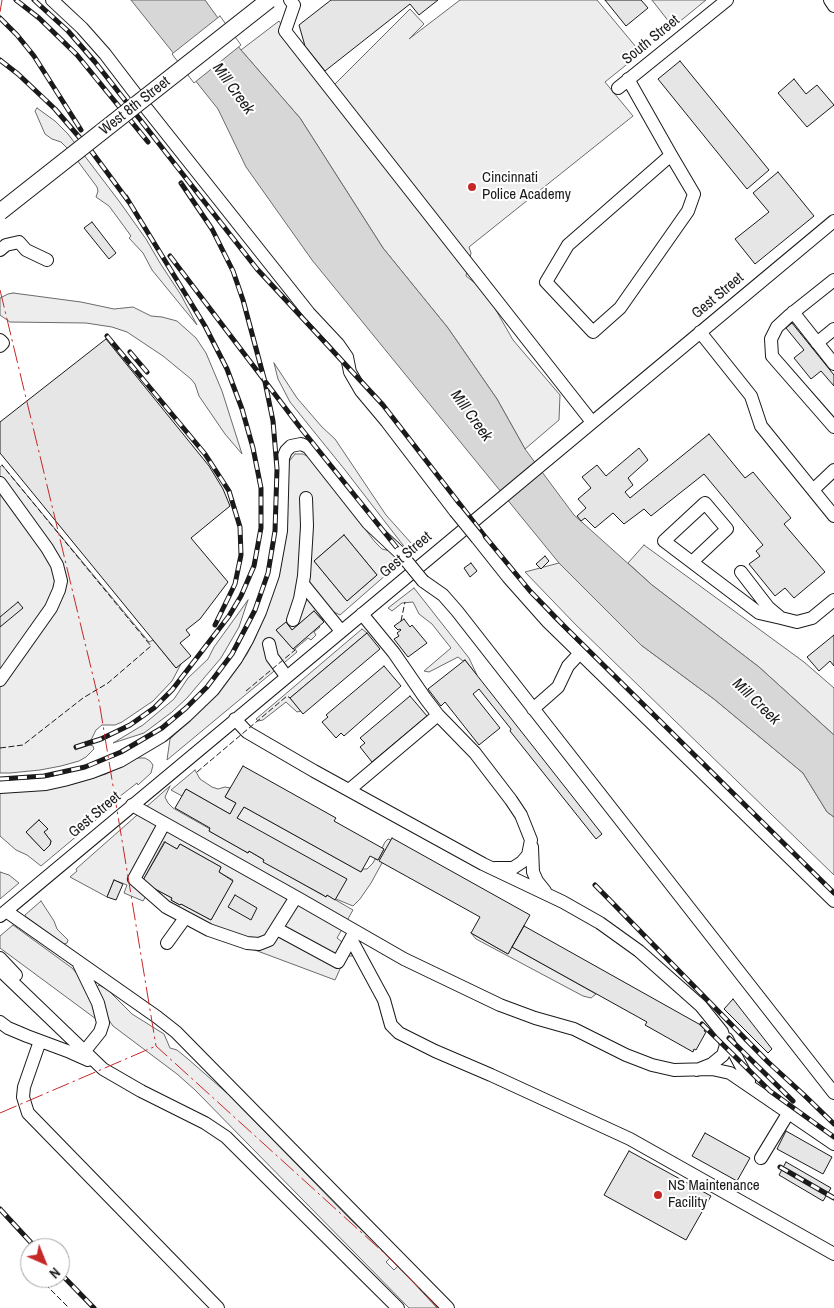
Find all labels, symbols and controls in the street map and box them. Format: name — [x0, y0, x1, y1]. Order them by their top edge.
street label: South Street — [619, 11, 683, 69]
water label: Mill Creek — [208, 59, 258, 119]
street label: West 8th Street — [96, 73, 174, 139]
place label: Cincinnati Police Academy — [482, 169, 571, 204]
marker: Cincinnati Police Academy — [466, 181, 478, 193]
street label: Gest Street — [688, 269, 748, 323]
water label: Mill Creek — [446, 386, 496, 446]
street label: Gest Street — [376, 528, 436, 582]
water label: Mill Creek — [728, 675, 784, 729]
street label: Gest Street — [65, 788, 125, 842]
place label: NS Maintenance Facility — [668, 1177, 760, 1212]
marker: NS Maintenance Facility — [652, 1189, 664, 1201]
north arrow — [20, 1238, 70, 1288]
text: N — [45, 1264, 64, 1282]

